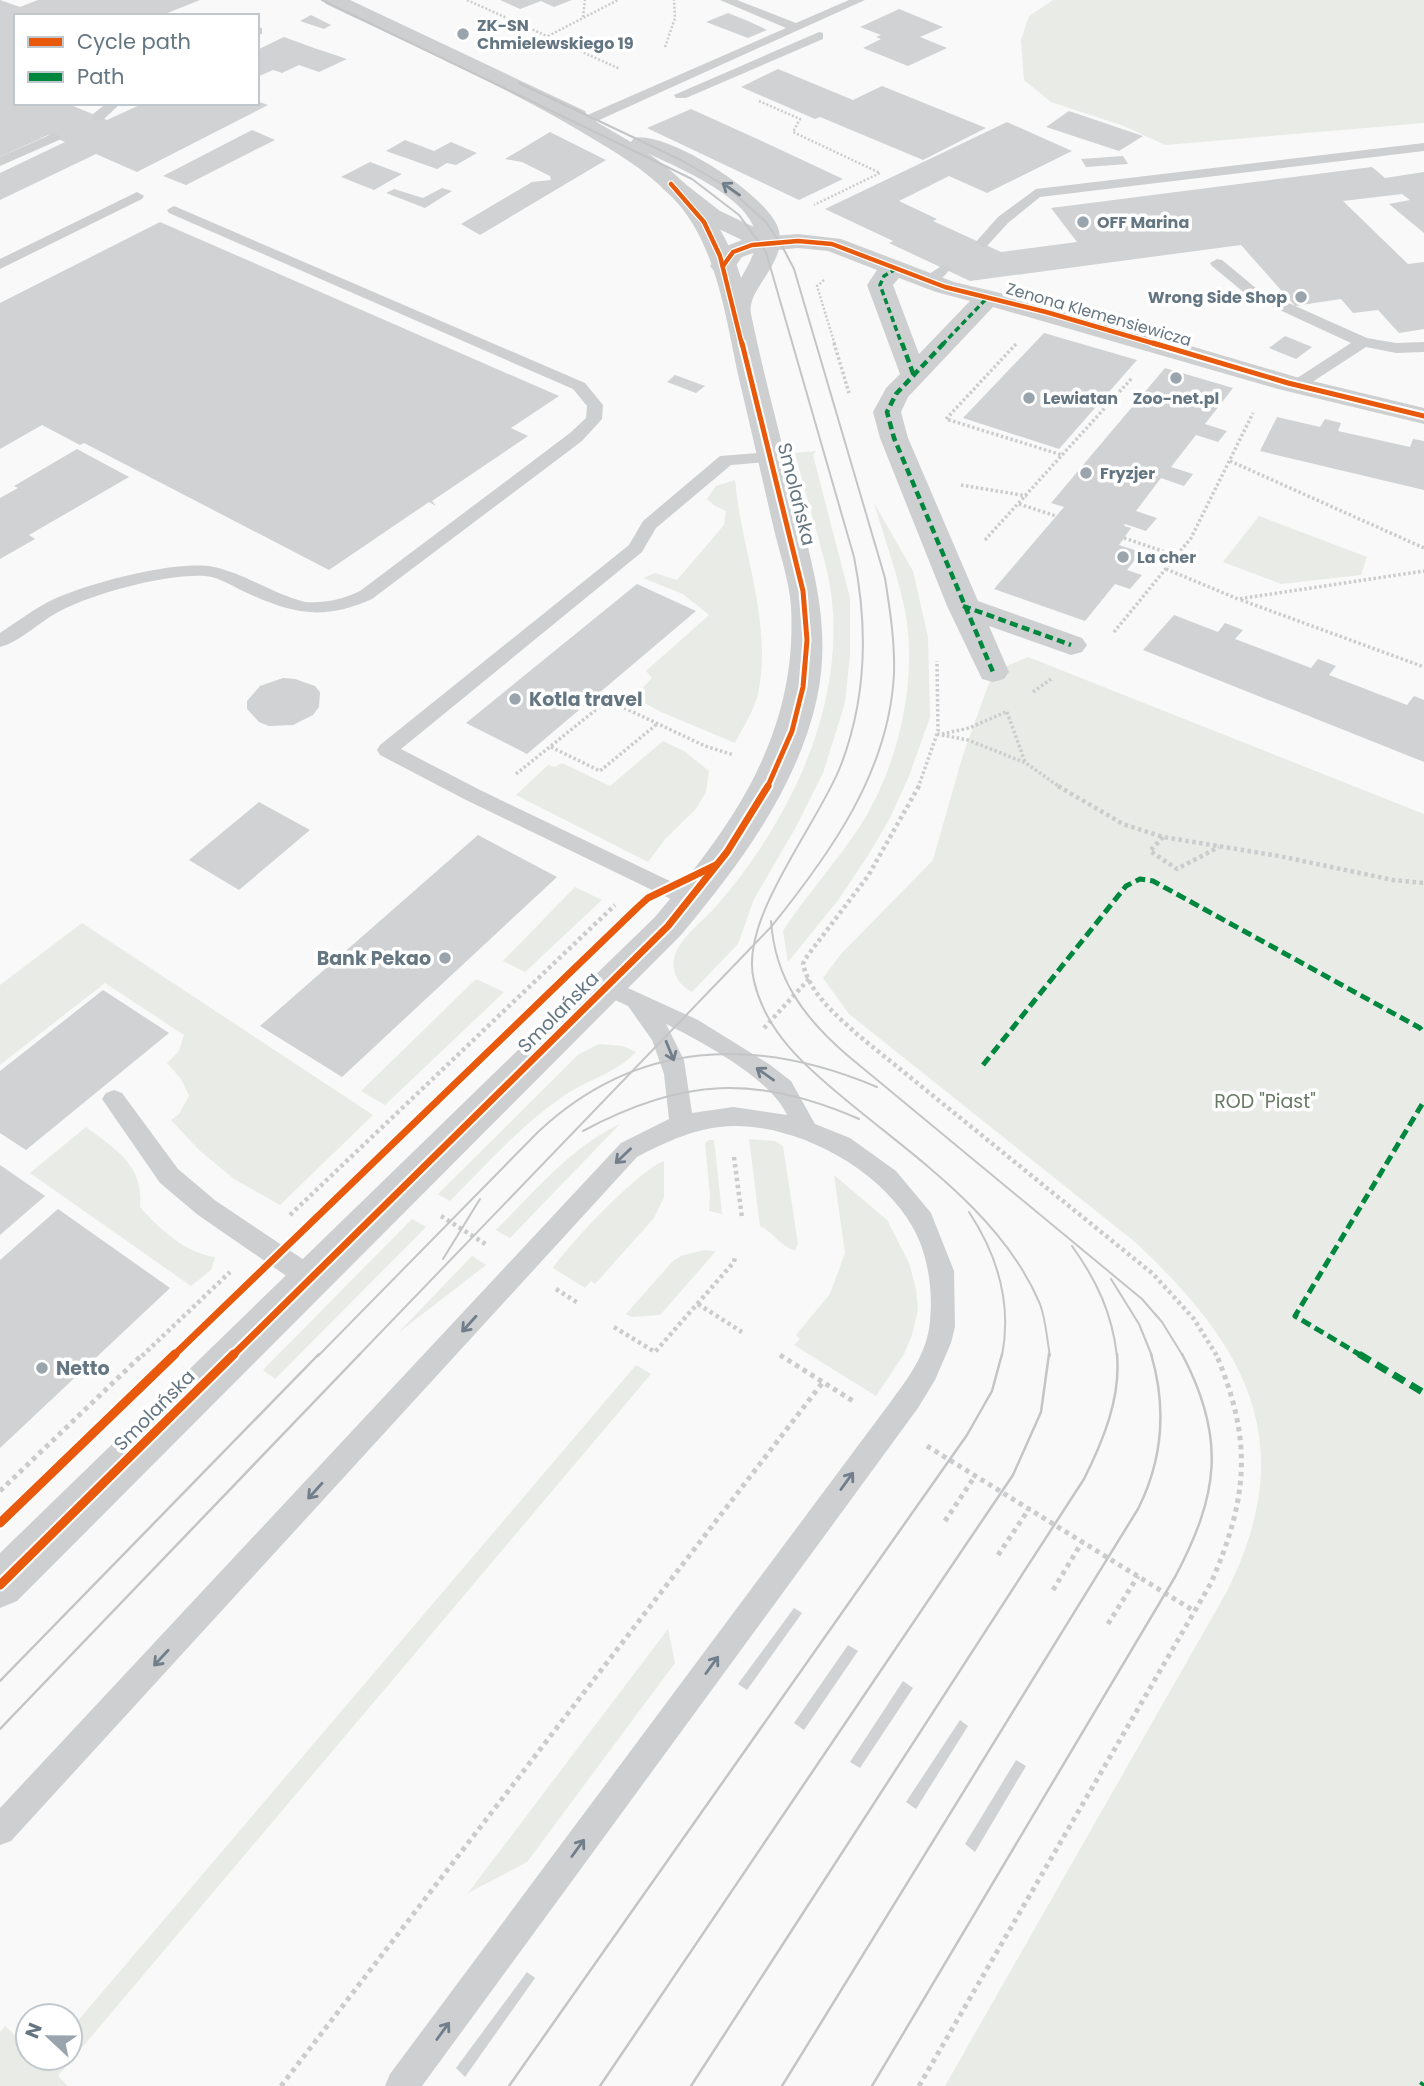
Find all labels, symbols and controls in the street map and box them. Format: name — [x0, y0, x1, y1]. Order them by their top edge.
legend — [14, 14, 259, 105]
place label: ZK-SN Chmielewskiego 19 — [477, 14, 634, 55]
marker: ZK-SN Chmielewskiego 19 — [455, 26, 471, 42]
text: Cycle path — [77, 27, 191, 56]
text: Path — [77, 62, 124, 91]
one-way arrow — [722, 182, 741, 196]
place label: OFF Marina — [1097, 211, 1189, 234]
marker: OFF Marina — [1075, 214, 1091, 230]
street label: Zenona Klemensiewicza — [1004, 277, 1194, 352]
place label: Wrong Side Shop — [1148, 286, 1287, 309]
marker: Wrong Side Shop — [1293, 289, 1309, 305]
marker: Zoo-net.pl — [1168, 370, 1184, 386]
place label: Lewiatan — [1043, 387, 1118, 410]
place label: Zoo-net.pl — [1133, 387, 1219, 410]
marker: Lewiatan — [1021, 390, 1037, 406]
street label: Smolańska — [771, 440, 822, 548]
place label: Fryzjer — [1100, 462, 1155, 485]
marker: Fryzjer — [1078, 465, 1094, 481]
place label: La cher — [1137, 546, 1196, 569]
marker: La cher — [1115, 549, 1131, 565]
place label: Kotla travel — [529, 686, 643, 713]
marker: Kotla travel — [507, 691, 523, 707]
place label: Bank Pekao — [317, 945, 431, 972]
marker: Bank Pekao — [437, 950, 453, 966]
street label: Smolańska — [512, 966, 605, 1059]
one-way arrow — [665, 1040, 678, 1061]
one-way arrow — [756, 1067, 775, 1081]
park label: ROD "Piast" — [1214, 1088, 1316, 1115]
one-way arrow — [615, 1148, 632, 1165]
one-way arrow — [461, 1314, 477, 1332]
place label: Netto — [56, 1355, 110, 1382]
marker: Netto — [34, 1360, 50, 1376]
street label: Smolańska — [108, 1364, 201, 1457]
one-way arrow — [840, 1472, 855, 1491]
one-way arrow — [308, 1482, 324, 1500]
one-way arrow — [152, 1649, 169, 1666]
one-way arrow — [705, 1656, 720, 1674]
one-way arrow — [570, 1839, 585, 1858]
north arrow — [14, 2002, 84, 2072]
text: N — [19, 2019, 49, 2043]
one-way arrow — [435, 2022, 450, 2041]

